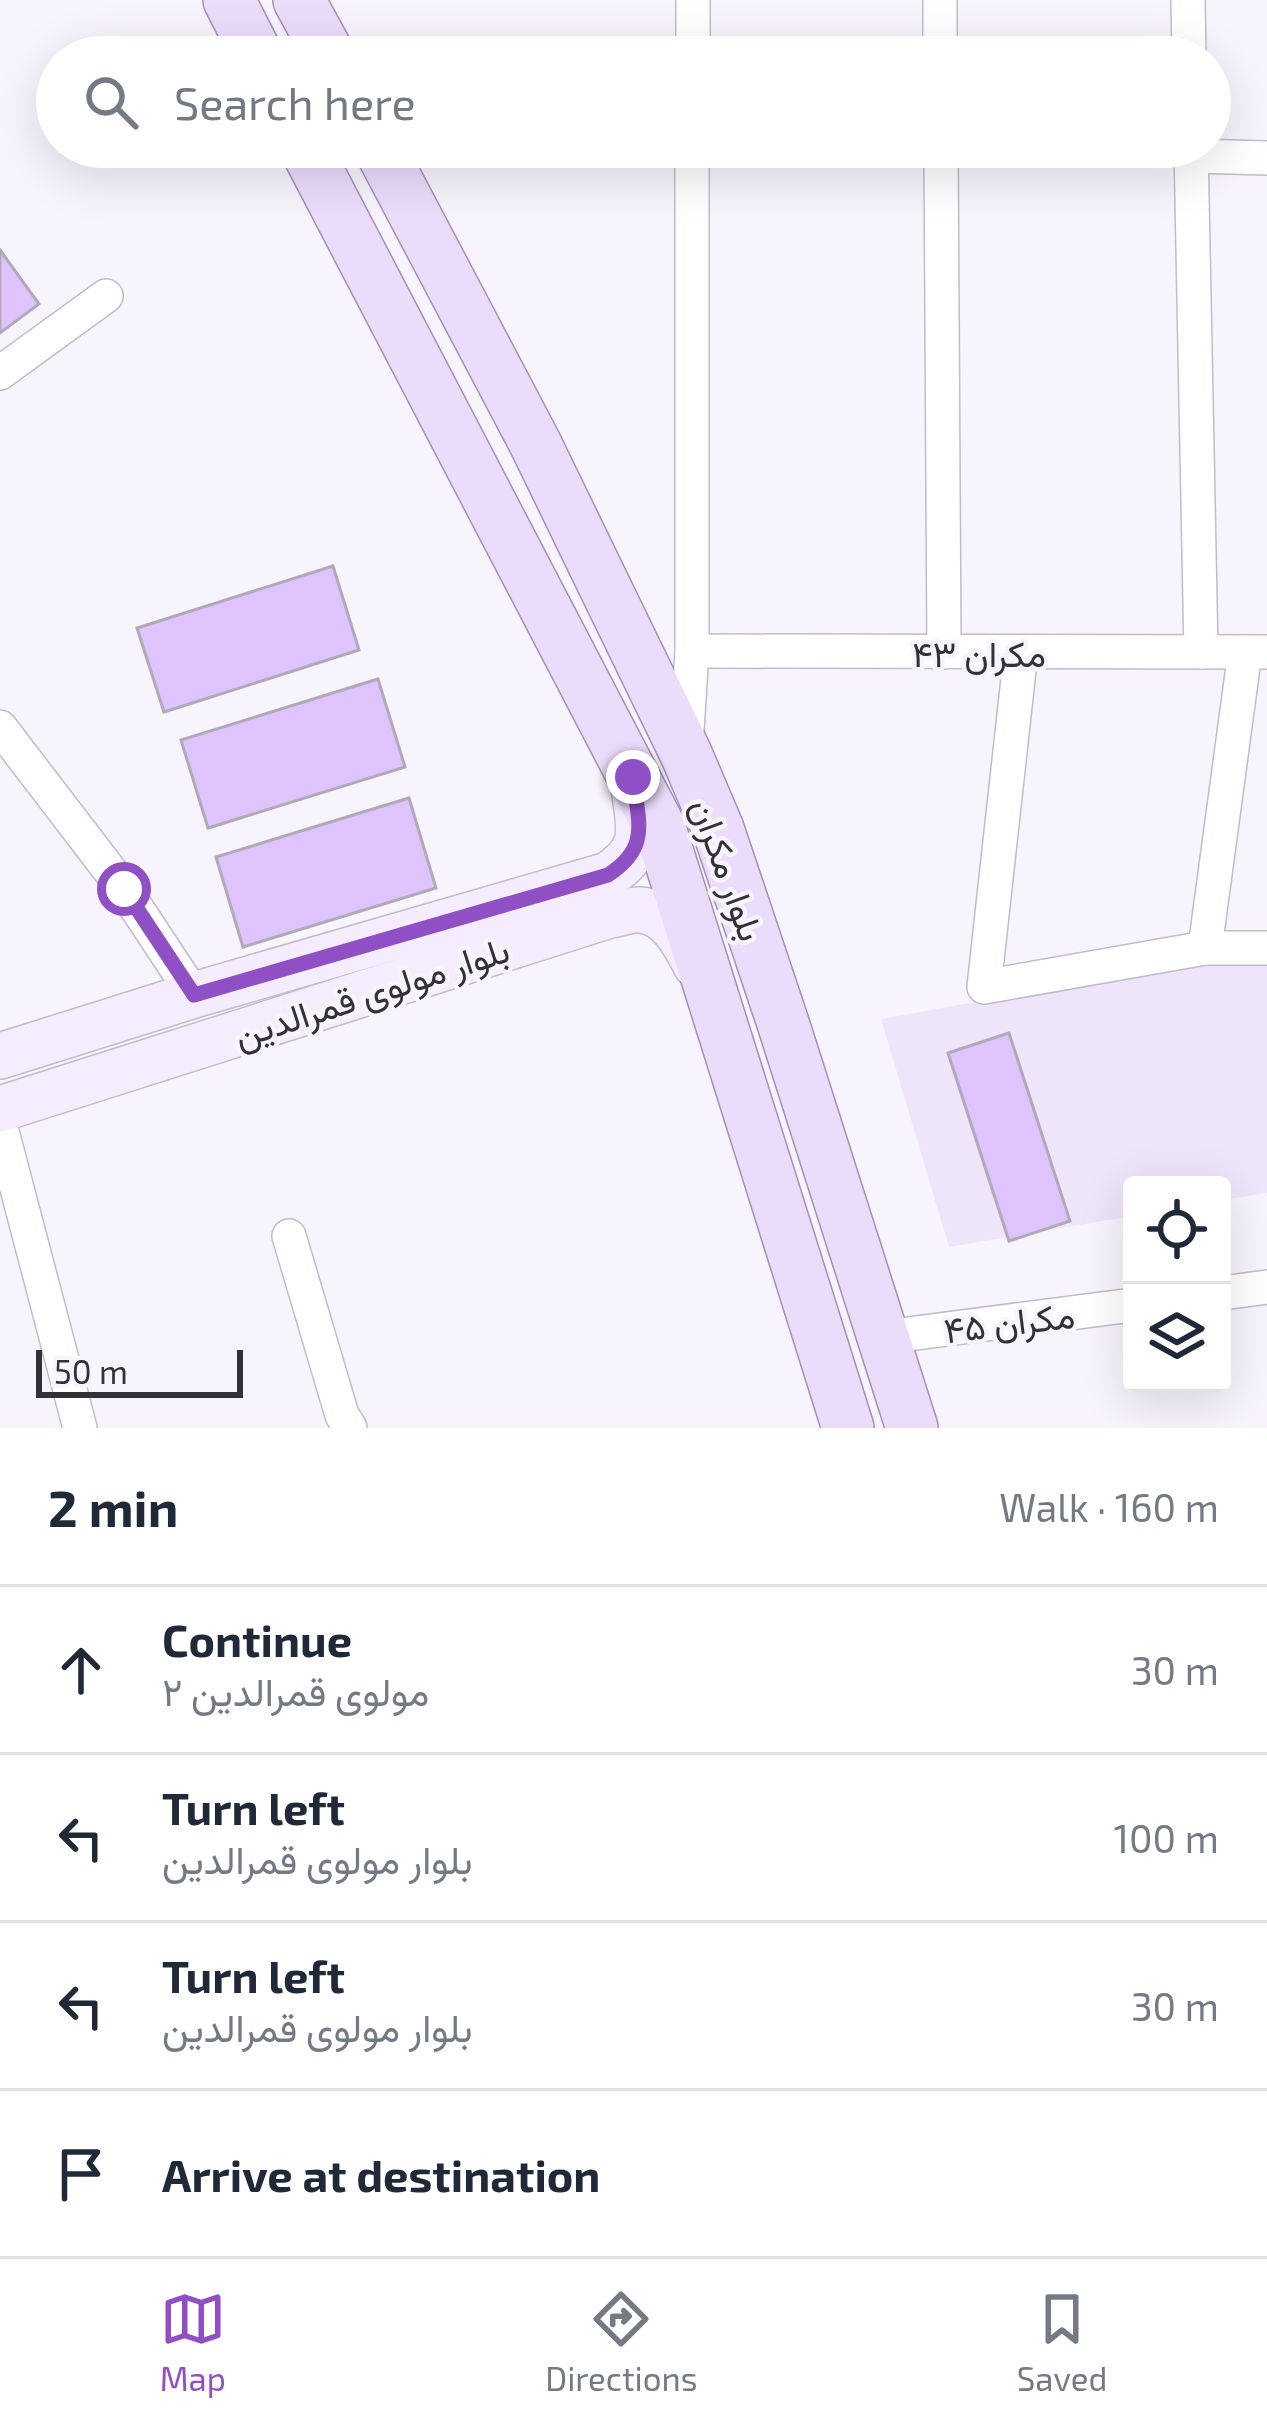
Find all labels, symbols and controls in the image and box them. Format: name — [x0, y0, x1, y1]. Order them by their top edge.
search box — [36, 36, 1231, 168]
icon: search — [78, 69, 144, 135]
text: Search here — [174, 75, 416, 129]
street label: مکران ۴۳ — [912, 631, 1046, 677]
route end — [606, 750, 660, 804]
street label: بلوار مکران — [681, 792, 775, 947]
route start — [97, 862, 151, 916]
street label: بلوار مولوی قمرالدین — [228, 926, 515, 1059]
map controls — [1123, 1176, 1231, 1392]
button: locate — [1123, 1176, 1231, 1284]
button: layers — [1123, 1284, 1231, 1392]
street label: مکران ۴۵ — [941, 1292, 1077, 1353]
scale bar — [36, 1344, 243, 1397]
text: 50 m — [54, 1351, 128, 1391]
text: 2 min — [48, 1476, 178, 1537]
text: Walk · 160 m — [999, 1483, 1219, 1530]
text: Continue — [162, 1612, 352, 1666]
icon: ahead — [48, 1637, 114, 1703]
text: 30 m — [1131, 1646, 1219, 1693]
text: مولوی قمرالدین ۲ — [162, 1667, 429, 1714]
text: Turn left — [162, 1780, 345, 1834]
icon: left — [48, 1805, 114, 1871]
text: 100 m — [1114, 1814, 1219, 1861]
text: بلوار مولوی قمرالدین — [162, 1835, 472, 1882]
text: Turn left — [162, 1948, 345, 2002]
icon: left — [48, 1973, 114, 2039]
text: 30 m — [1131, 1982, 1219, 2029]
text: بلوار مولوی قمرالدین — [162, 2003, 472, 2050]
icon: arrive — [48, 2141, 114, 2207]
text: Arrive at destination — [162, 2147, 600, 2201]
tab: Map — [160, 2286, 226, 2398]
tab: Directions — [545, 2286, 697, 2398]
tab: Saved — [1017, 2286, 1107, 2398]

